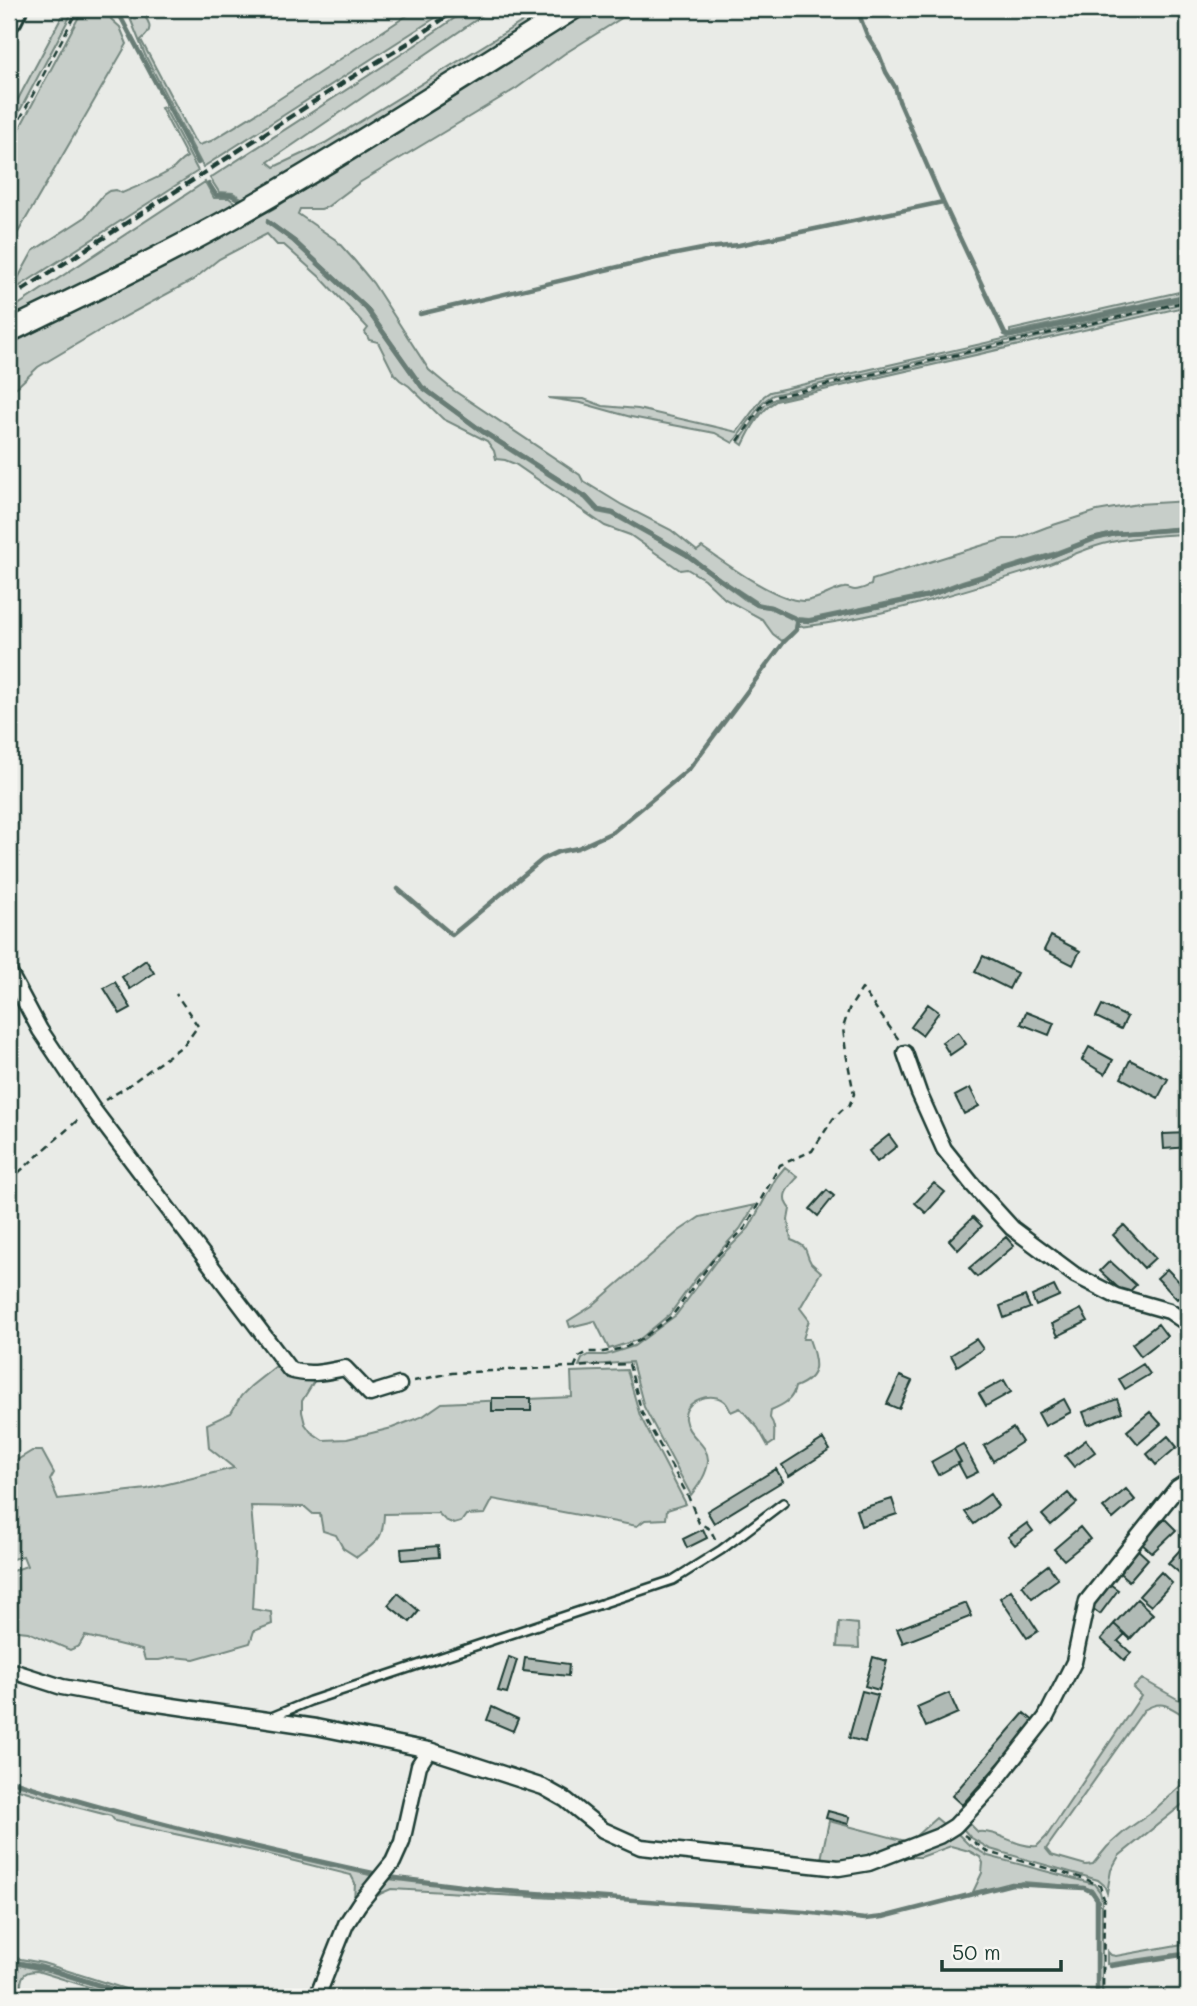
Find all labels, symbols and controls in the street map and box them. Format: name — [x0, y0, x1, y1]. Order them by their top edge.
scale bar — [942, 1929, 1060, 1973]
text: 50 m — [952, 1938, 1001, 1965]

